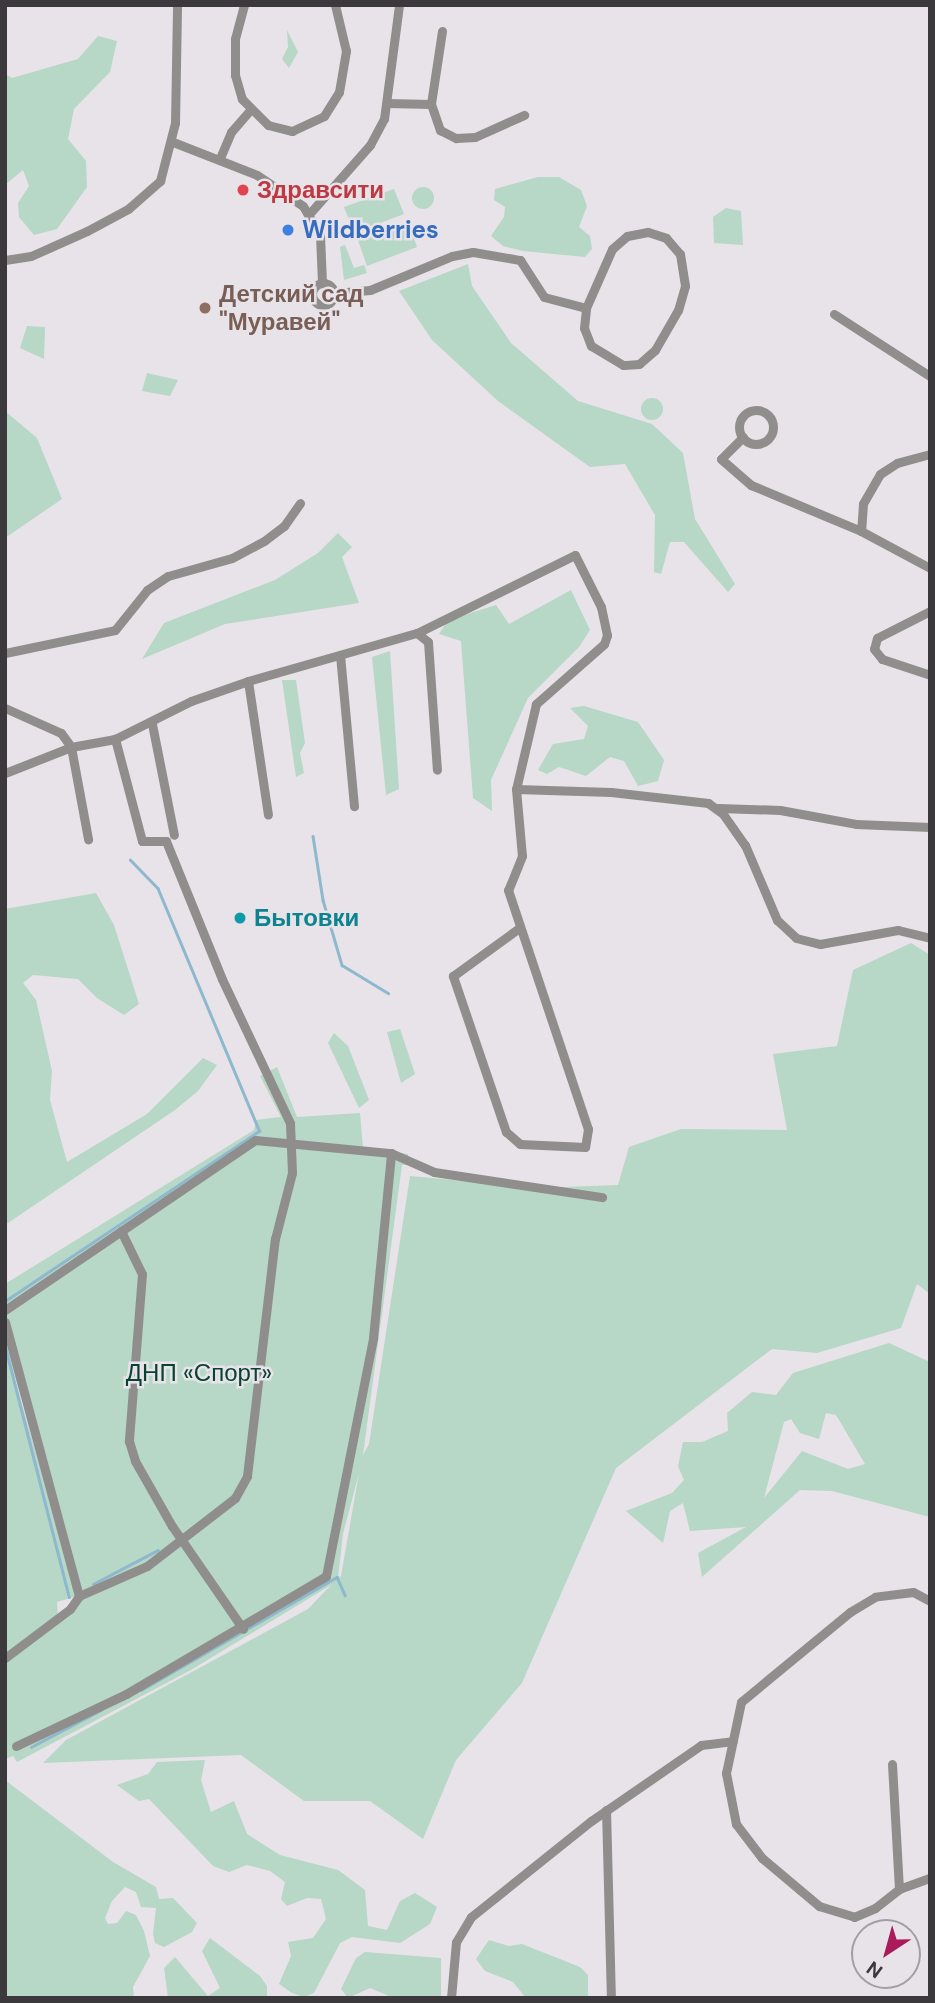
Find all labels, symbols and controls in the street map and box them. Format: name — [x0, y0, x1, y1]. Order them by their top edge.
place label: Здравсити — [257, 176, 384, 204]
marker: Здравсити — [235, 182, 251, 198]
place label: Wildberries — [302, 216, 439, 244]
marker: Wildberries — [280, 222, 296, 238]
place label: Детский сад "Муравей" — [219, 280, 364, 336]
marker: Детский сад "Муравей" — [197, 300, 213, 316]
place label: Бытовки — [254, 904, 359, 932]
marker: Бытовки — [232, 910, 248, 926]
park label: ДНП «Спорт» — [126, 1359, 272, 1387]
north arrow — [851, 1919, 921, 1989]
text: N — [862, 1956, 887, 1984]

